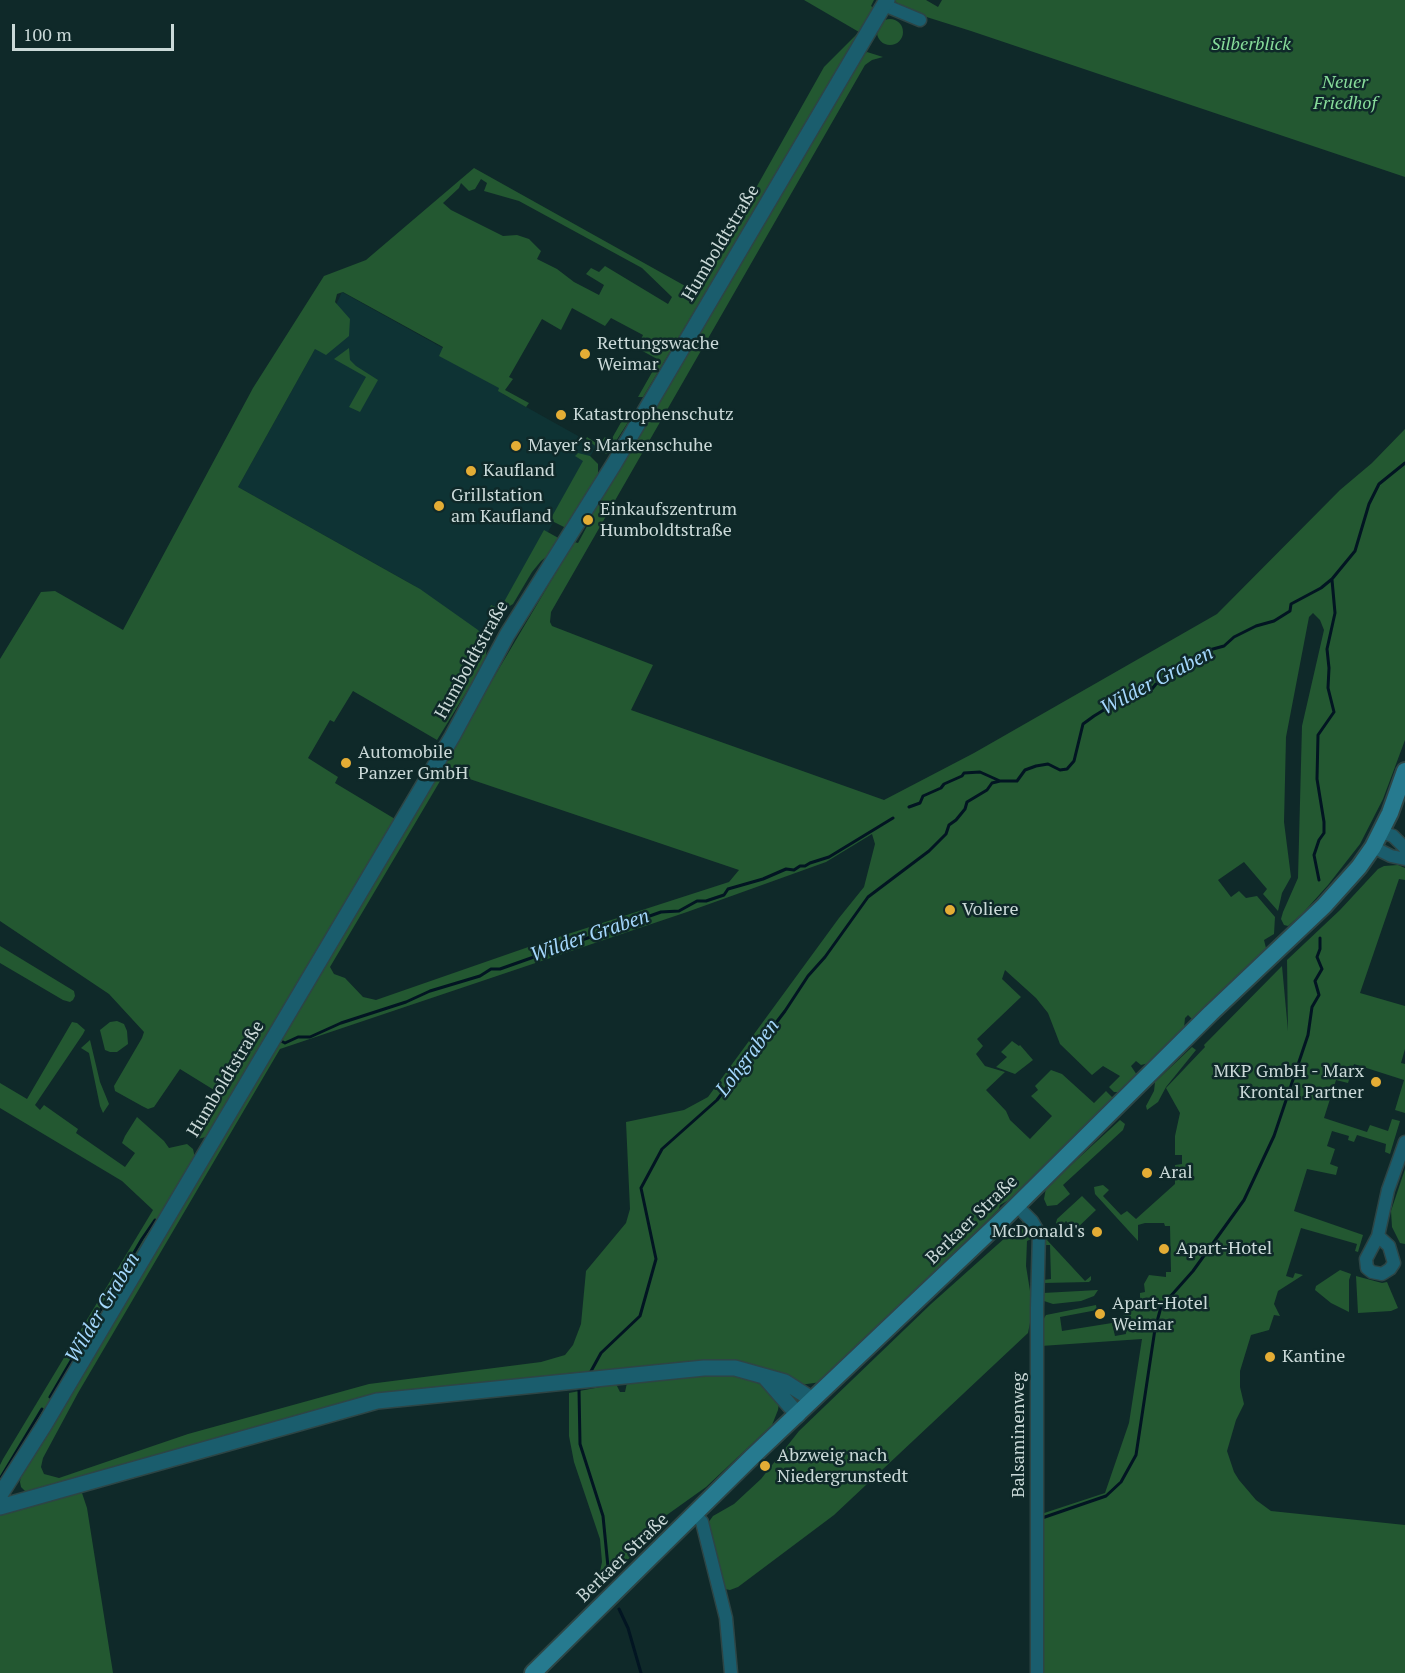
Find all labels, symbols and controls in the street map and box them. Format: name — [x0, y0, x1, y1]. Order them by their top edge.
scale bar — [15, 12, 177, 50]
text: 100 m — [23, 22, 72, 46]
park label: Silberblick — [1211, 34, 1291, 56]
park label: Neuer Friedhof — [1313, 72, 1377, 115]
street label: Humboldtstraße — [678, 181, 764, 305]
place label: Rettungswache Weimar — [597, 333, 719, 376]
marker: Rettungswache Weimar — [578, 347, 592, 361]
place label: Katastrophenschutz — [573, 404, 734, 426]
marker: Katastrophenschutz — [554, 408, 568, 422]
place label: Mayer´s Markenschuhe — [528, 435, 713, 457]
marker: Mayer´s Markenschuhe — [509, 439, 523, 453]
place label: Kaufland — [483, 460, 555, 482]
marker: Kaufland — [464, 464, 478, 478]
place label: Grillstation am Kaufland — [451, 485, 552, 528]
marker: Grillstation am Kaufland — [432, 499, 446, 513]
place label: Einkaufszentrum Humboldtstraße — [600, 499, 737, 542]
marker: Einkaufszentrum Humboldtstraße — [581, 513, 595, 527]
street label: Humboldtstraße — [431, 597, 513, 723]
water label: Wilder Graben — [1096, 641, 1218, 721]
place label: Automobile Panzer GmbH — [358, 742, 468, 784]
marker: Automobile Panzer GmbH — [339, 756, 353, 770]
place label: Voliere — [962, 899, 1018, 921]
marker: Voliere — [943, 903, 957, 917]
water label: Wilder Graben — [527, 904, 653, 968]
water label: Lohgraben — [711, 1015, 785, 1101]
street label: Humboldtstraße — [183, 1017, 269, 1141]
place label: MKP GmbH - Marx Krontal Partner — [1213, 1061, 1364, 1104]
marker: MKP GmbH - Marx Krontal Partner — [1369, 1075, 1383, 1089]
place label: Aral — [1159, 1162, 1193, 1184]
marker: Aral — [1140, 1166, 1154, 1180]
street label: Berkaer Straße — [922, 1171, 1022, 1269]
place label: McDonald's — [992, 1221, 1085, 1243]
marker: McDonald's — [1090, 1225, 1104, 1239]
place label: Apart-Hotel — [1176, 1238, 1272, 1260]
marker: Apart-Hotel — [1157, 1242, 1171, 1256]
water label: Wilder Graben — [61, 1248, 145, 1368]
place label: Apart-Hotel Weimar — [1112, 1293, 1208, 1336]
marker: Apart-Hotel Weimar — [1093, 1307, 1107, 1321]
place label: Kantine — [1282, 1346, 1345, 1368]
marker: Kantine — [1263, 1350, 1277, 1364]
street label: Balsaminenweg — [1008, 1372, 1030, 1498]
place label: Abzweig nach Niedergrunstedt — [777, 1445, 908, 1488]
marker: Abzweig nach Niedergrunstedt — [758, 1459, 772, 1473]
street label: Berkaer Straße — [573, 1509, 673, 1607]

